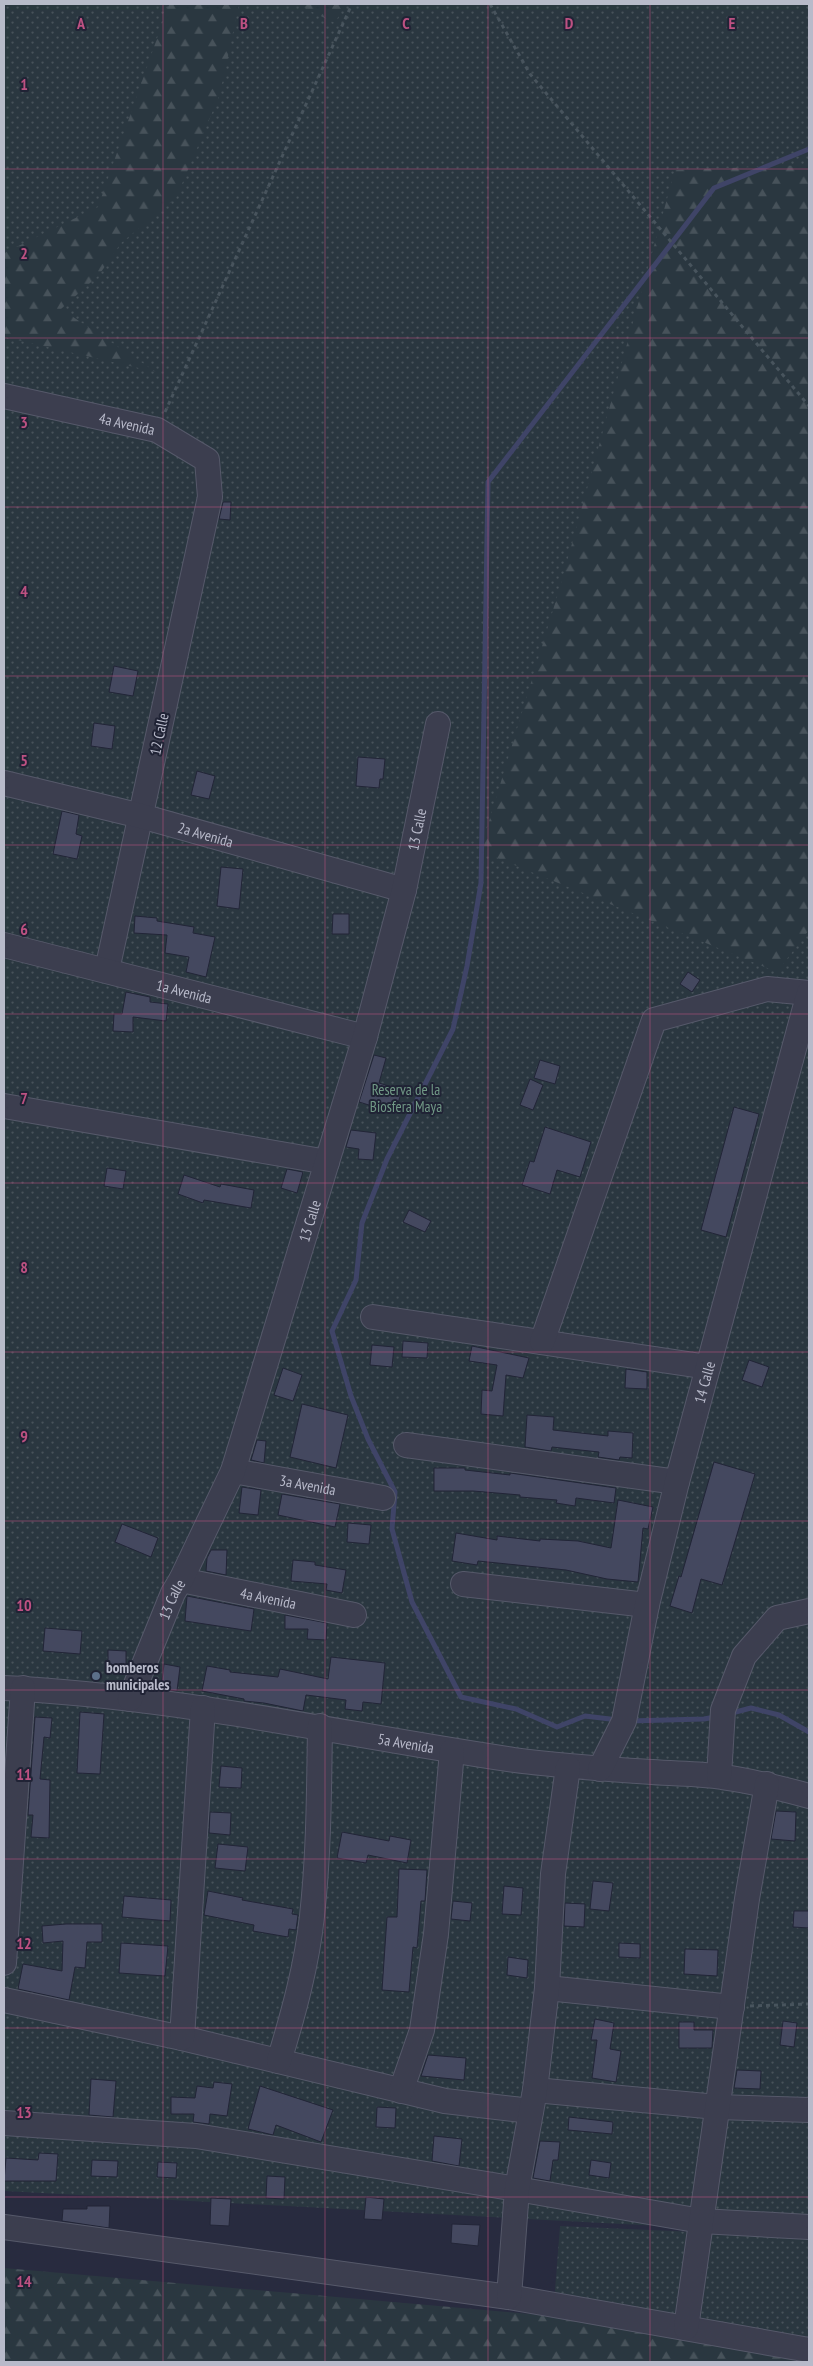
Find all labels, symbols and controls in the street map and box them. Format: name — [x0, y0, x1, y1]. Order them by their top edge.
text: A — [76, 13, 86, 33]
text: B — [240, 13, 248, 33]
text: C — [402, 13, 410, 33]
text: D — [565, 13, 574, 33]
text: E — [729, 13, 736, 33]
text: 1 — [20, 74, 28, 94]
text: 2 — [20, 243, 28, 263]
street label: 4a Avenida — [97, 408, 157, 439]
text: 3 — [20, 412, 28, 432]
text: 4 — [20, 581, 28, 601]
street label: 12 Calle — [145, 711, 173, 757]
text: 5 — [20, 750, 28, 770]
street label: 13 Calle — [403, 807, 430, 852]
street label: 2a Avenida — [176, 817, 235, 851]
text: 6 — [20, 919, 28, 939]
street label: 1a Avenida — [154, 975, 214, 1007]
park label: Reserva de la Biosfera Maya — [370, 1080, 442, 1116]
text: 7 — [20, 1088, 28, 1108]
street label: 13 Calle — [294, 1198, 324, 1244]
text: 8 — [20, 1257, 28, 1277]
street label: 14 Calle — [689, 1359, 719, 1405]
text: 9 — [20, 1426, 28, 1446]
street label: 3a Avenida — [278, 1470, 337, 1499]
street label: 13 Calle — [154, 1575, 189, 1622]
street label: 4a Avenida — [239, 1583, 298, 1613]
text: 10 — [16, 1595, 32, 1615]
place label: bomberos municipales — [106, 1658, 170, 1694]
marker: bomberos municipales — [90, 1670, 102, 1682]
street label: 5a Avenida — [377, 1728, 436, 1757]
text: 11 — [16, 1764, 32, 1784]
text: 12 — [16, 1933, 32, 1953]
text: 13 — [16, 2102, 32, 2122]
text: 14 — [16, 2271, 32, 2291]

